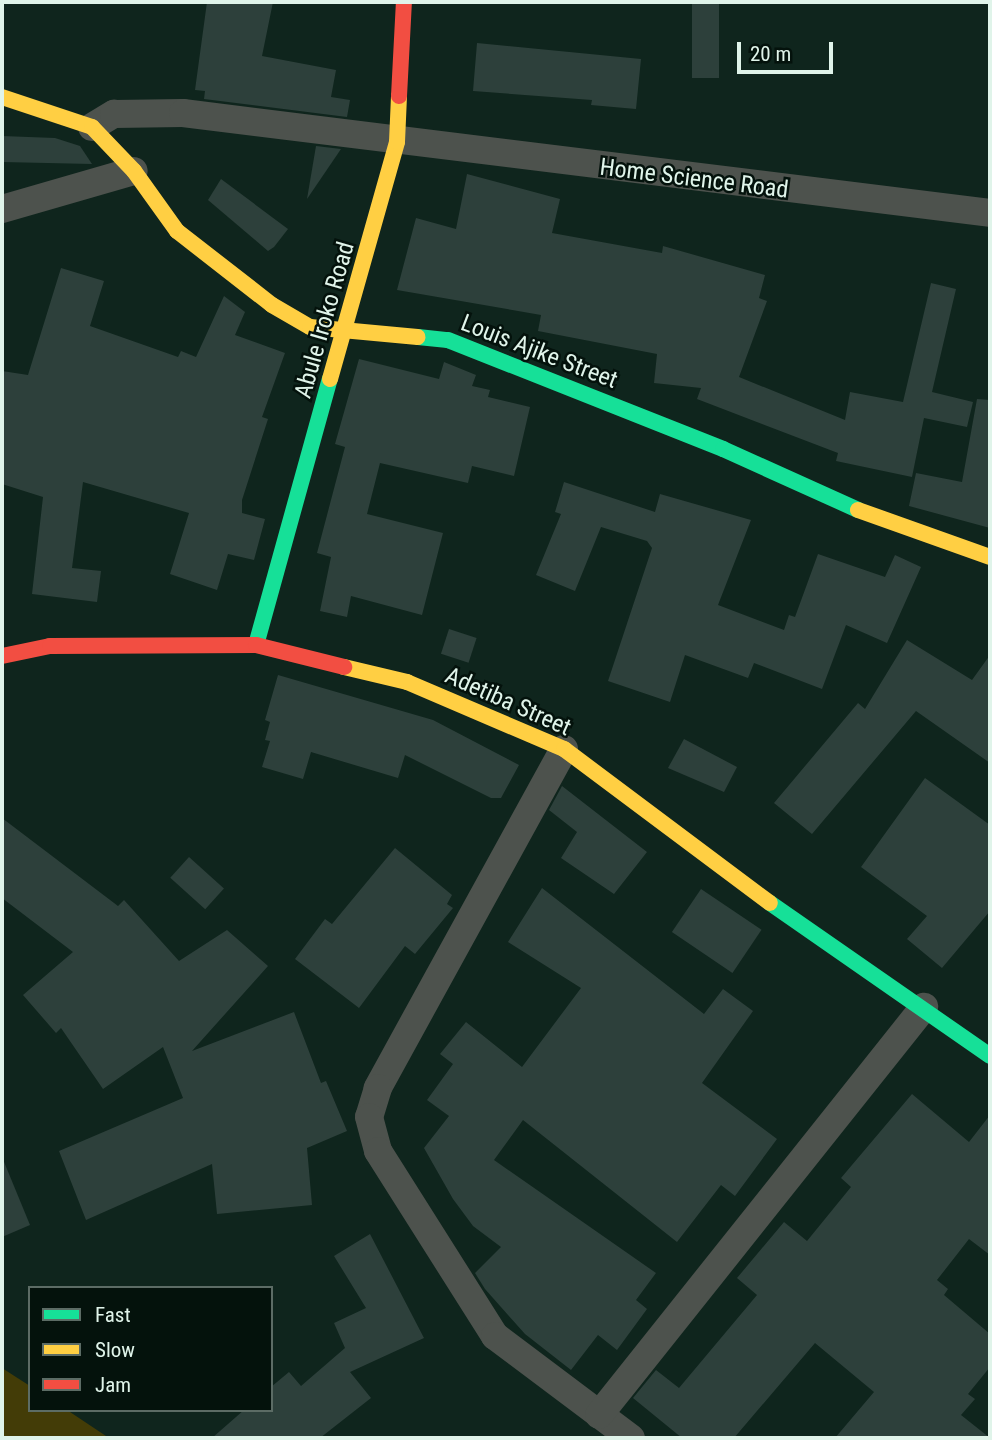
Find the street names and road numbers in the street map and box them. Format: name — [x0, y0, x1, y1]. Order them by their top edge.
street label: Home Science Road — [598, 153, 790, 205]
street label: Abule Iroko Road — [289, 239, 361, 401]
street label: Louis Ajike Street — [457, 309, 621, 395]
street label: Adetiba Street — [441, 661, 575, 743]

